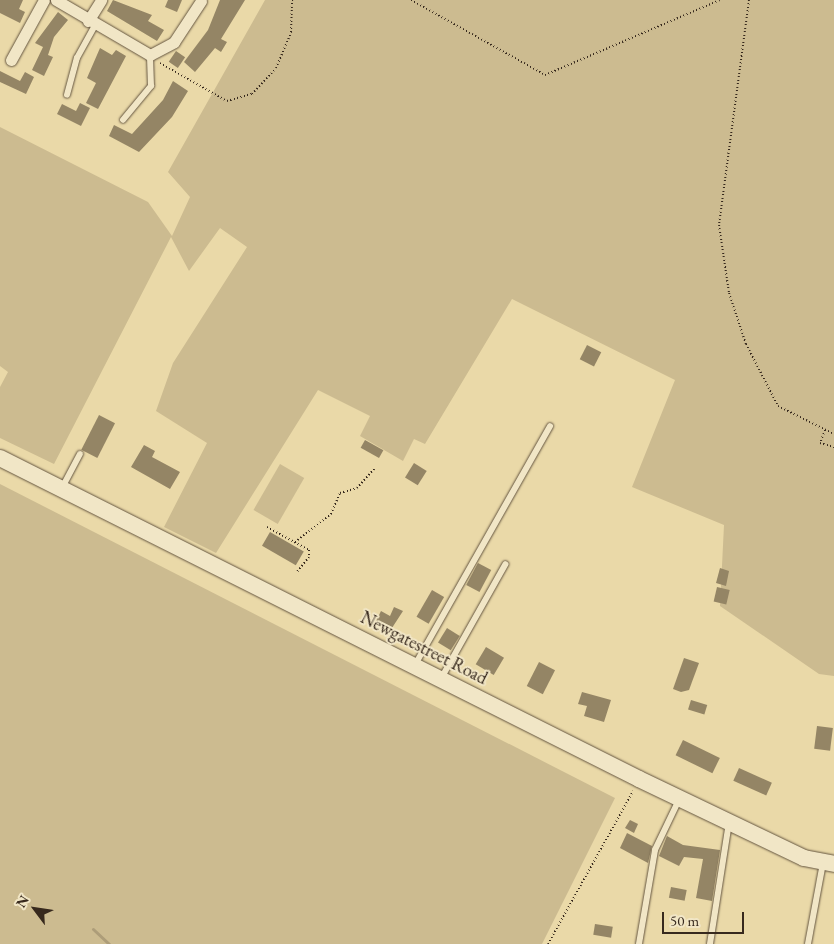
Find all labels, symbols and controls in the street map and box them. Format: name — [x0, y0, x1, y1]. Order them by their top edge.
street label: Newgatestreet Road — [357, 607, 491, 689]
north arrow — [10, 884, 60, 934]
text: N — [12, 892, 33, 911]
scale bar — [664, 902, 746, 934]
text: 50 m — [670, 911, 699, 930]

